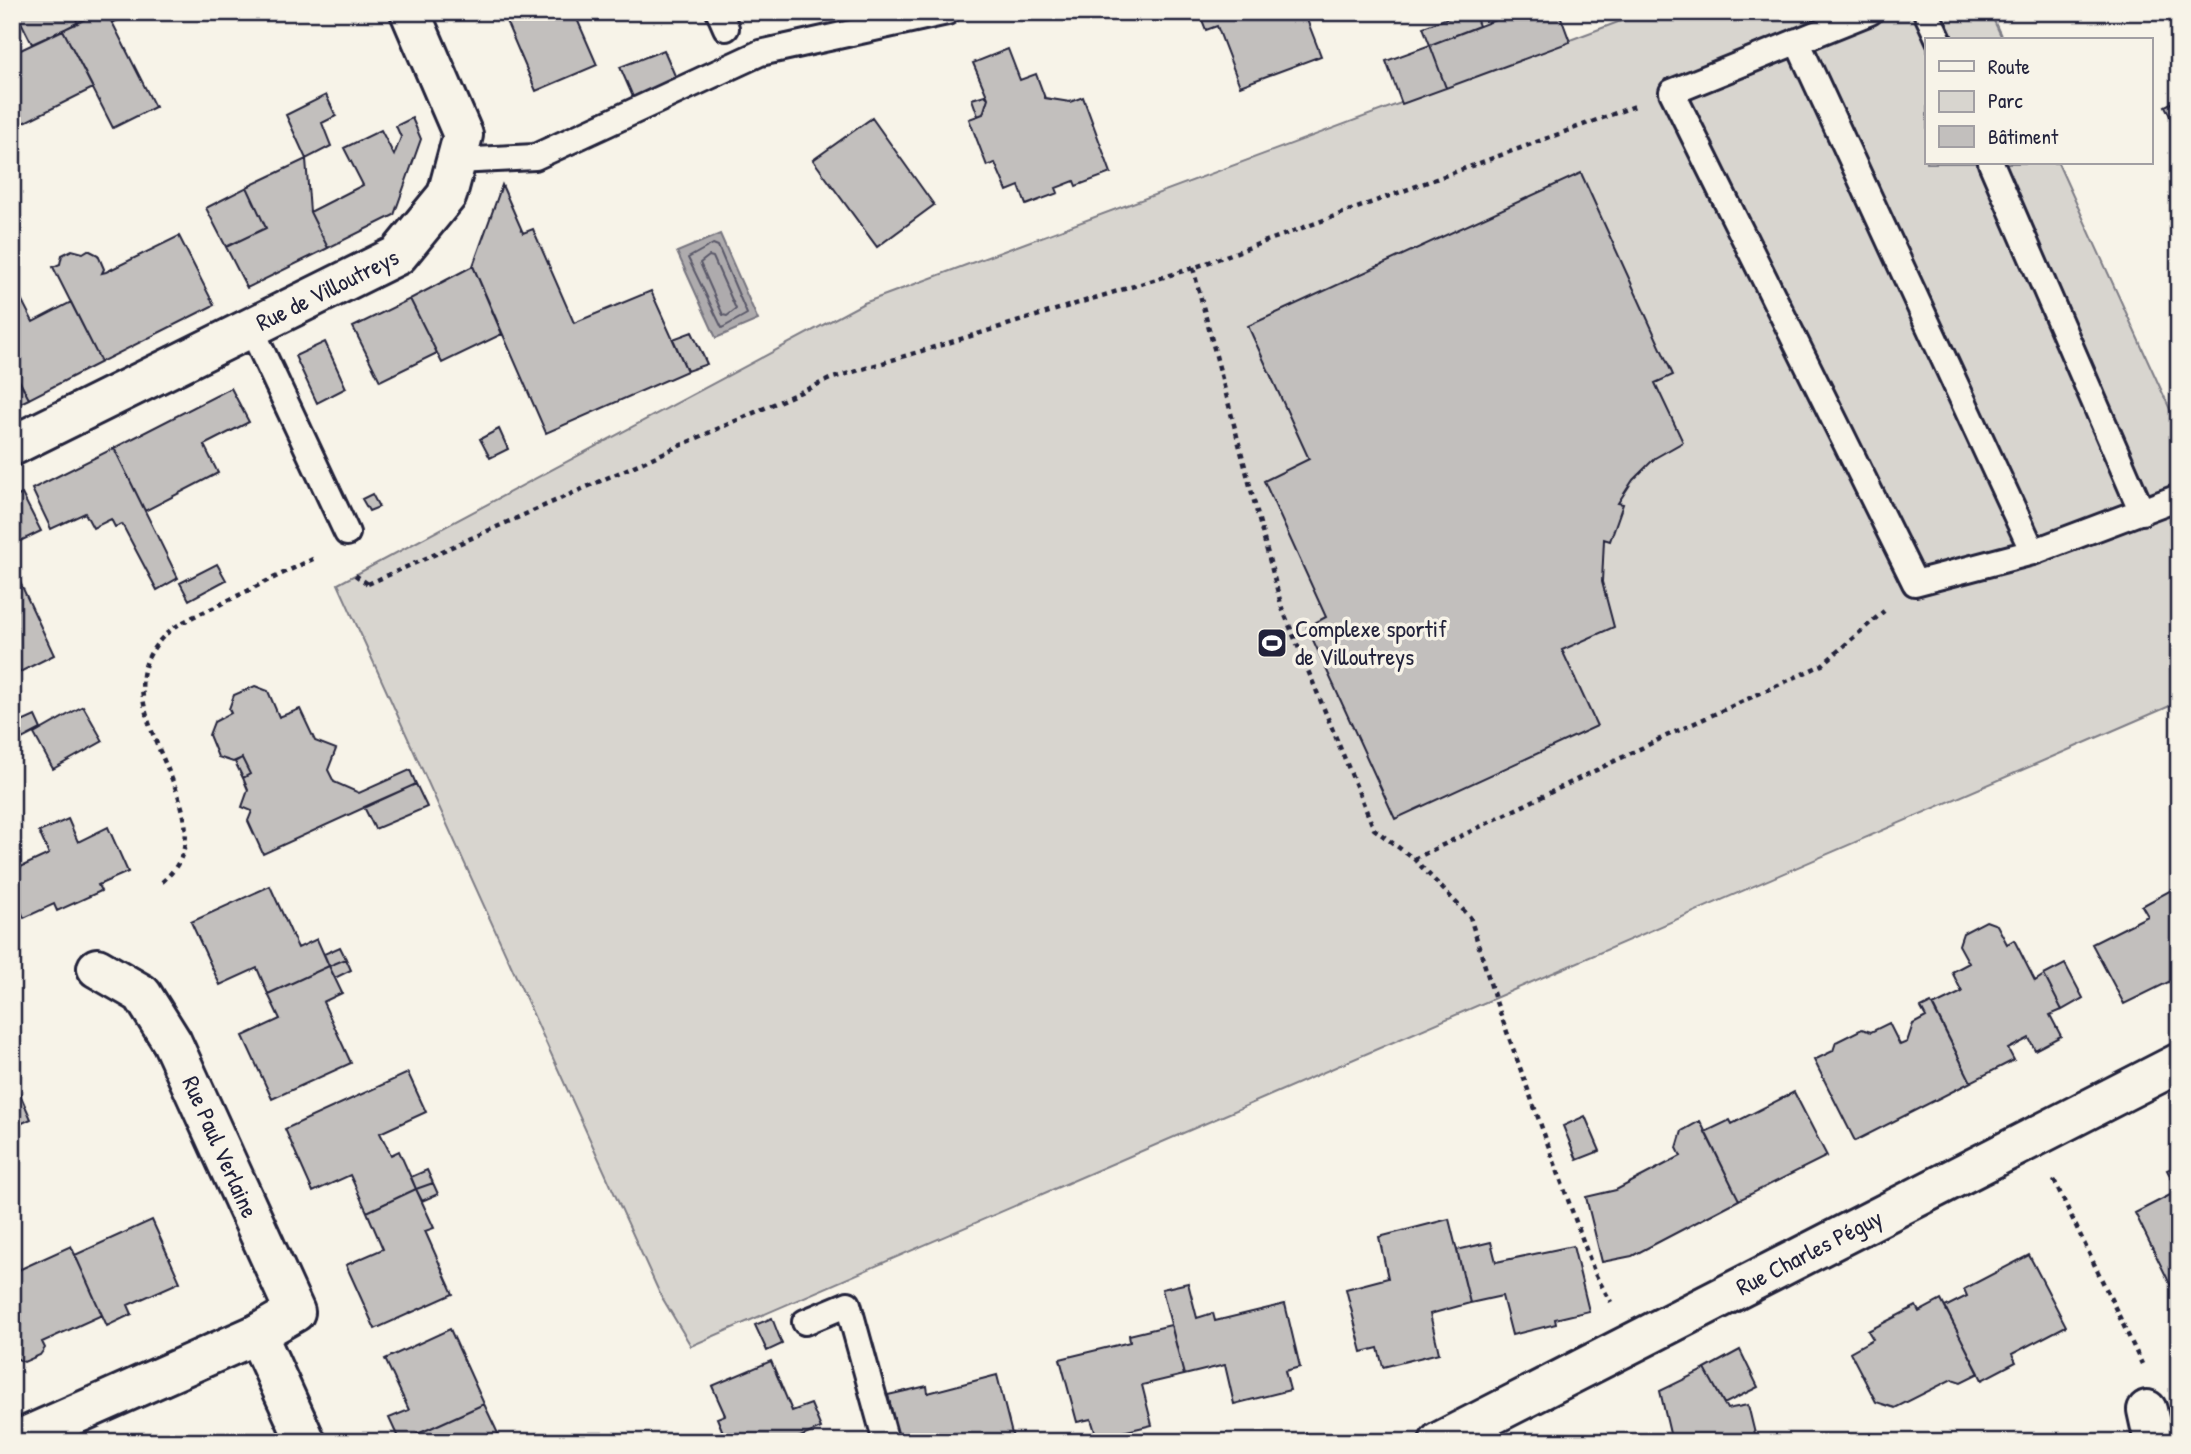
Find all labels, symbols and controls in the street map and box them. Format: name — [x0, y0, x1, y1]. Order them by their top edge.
legend — [1925, 38, 2152, 164]
text: Route — [1988, 52, 2030, 81]
text: Parc — [1988, 86, 2023, 115]
text: Bâtiment — [1988, 122, 2059, 151]
street label: Rue de Villoutreys — [250, 240, 404, 338]
place label: Complexe sportif de Villoutreys — [1295, 612, 1447, 672]
sports icon: Complexe sportif de Villoutreys — [1255, 626, 1289, 660]
street label: Rue Paul Verlaine — [175, 1071, 267, 1223]
street label: Rue Charles Péguy — [1730, 1201, 1887, 1302]

